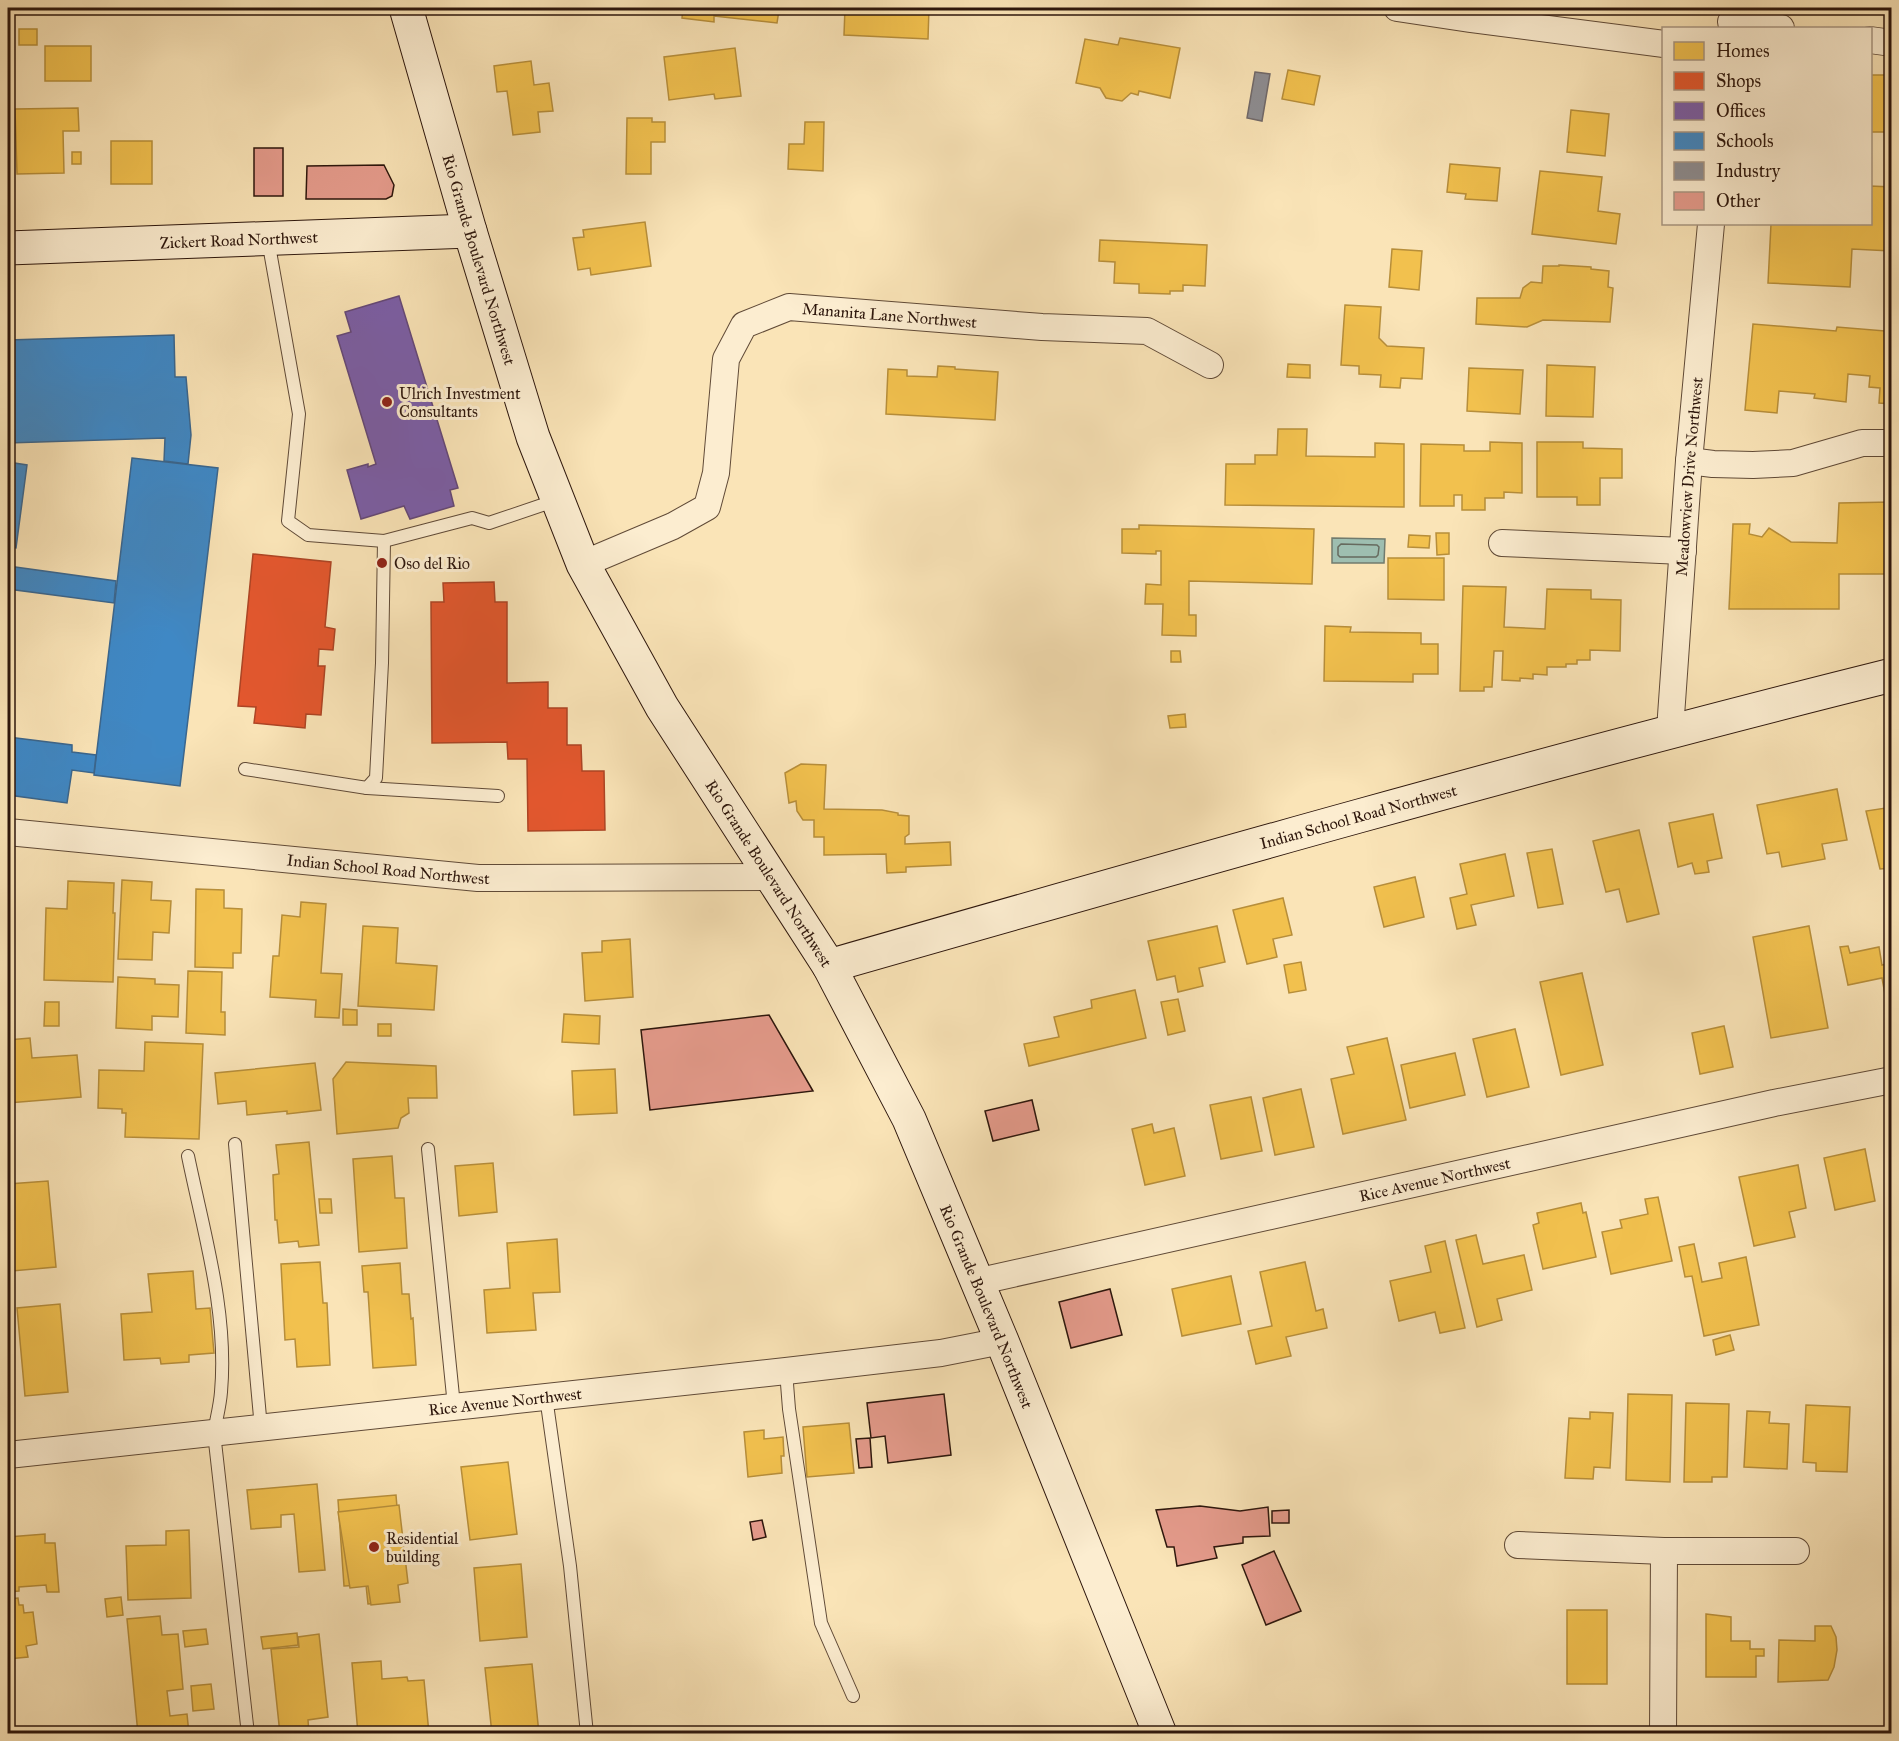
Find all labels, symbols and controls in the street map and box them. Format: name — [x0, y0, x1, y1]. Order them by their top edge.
legend — [1662, 27, 1872, 225]
text: Homes — [1716, 40, 1770, 62]
text: Shops — [1716, 70, 1761, 92]
text: Offices — [1716, 100, 1766, 122]
text: Schools — [1716, 130, 1774, 152]
street label: Rio Grande Boulevard Northwest — [439, 152, 520, 367]
text: Industry — [1716, 160, 1781, 182]
text: Other — [1716, 190, 1761, 212]
street label: Zickert Road Northwest — [159, 227, 319, 252]
street label: Mananita Lane Northwest — [801, 299, 978, 331]
street label: Meadowview Drive Northwest — [1671, 376, 1706, 577]
place label: Ulrich Investment Consultants — [399, 384, 521, 421]
marker: Ulrich Investment Consultants — [380, 395, 394, 409]
place label: Oso del Rio — [394, 554, 470, 573]
marker: Oso del Rio — [375, 556, 389, 570]
street label: Rio Grande Boulevard Northwest — [702, 776, 837, 971]
street label: Indian School Road Northwest — [1258, 780, 1459, 853]
street label: Indian School Road Northwest — [286, 850, 490, 887]
street label: Rice Avenue Northwest — [1357, 1153, 1512, 1205]
street label: Rio Grande Boulevard Northwest — [936, 1202, 1038, 1411]
street label: Rice Avenue Northwest — [427, 1384, 583, 1419]
place label: Residential building — [386, 1529, 459, 1567]
marker: Residential building — [367, 1540, 381, 1554]

